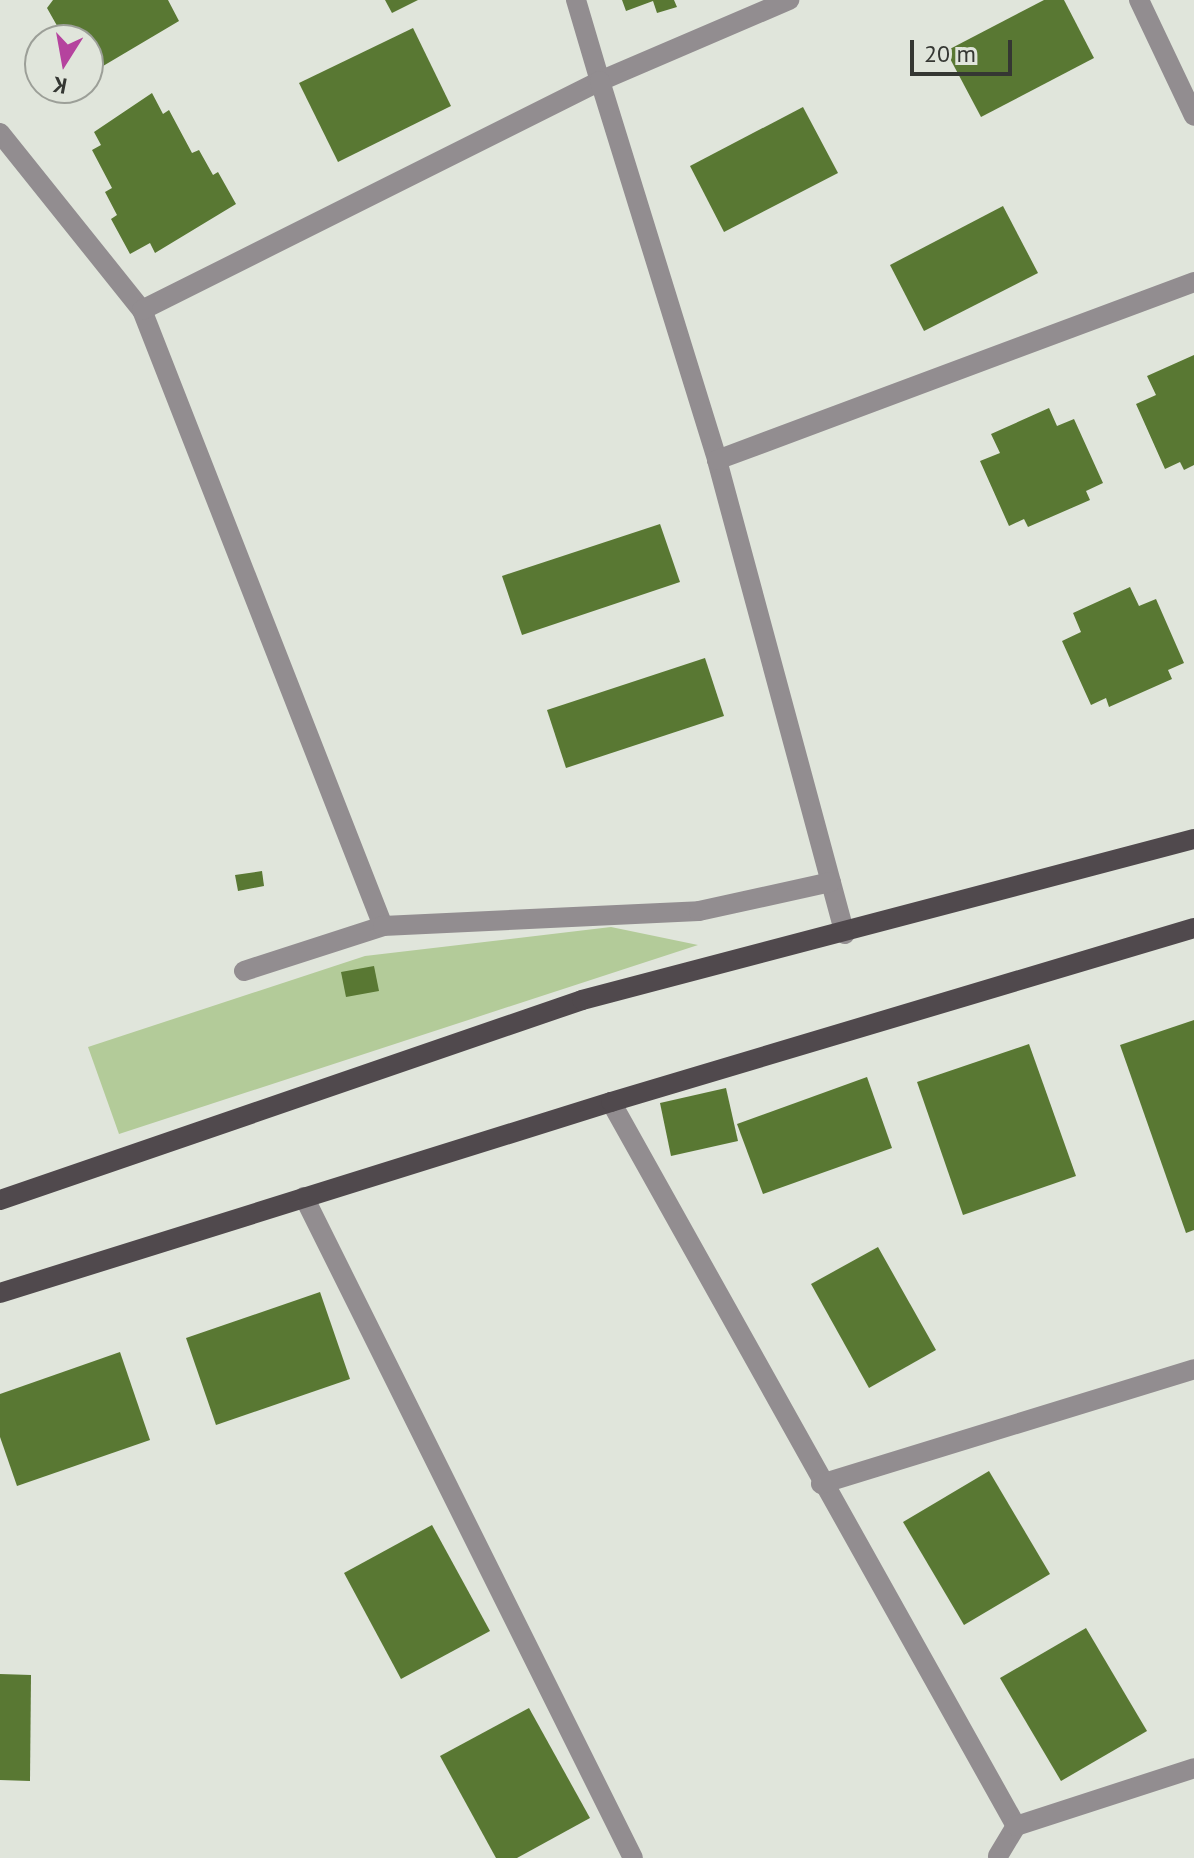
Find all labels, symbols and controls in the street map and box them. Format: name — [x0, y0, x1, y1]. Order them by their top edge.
north arrow — [24, 24, 104, 104]
scale bar — [914, 24, 1016, 74]
text: 20 m — [924, 38, 976, 69]
text: K — [50, 71, 69, 101]

